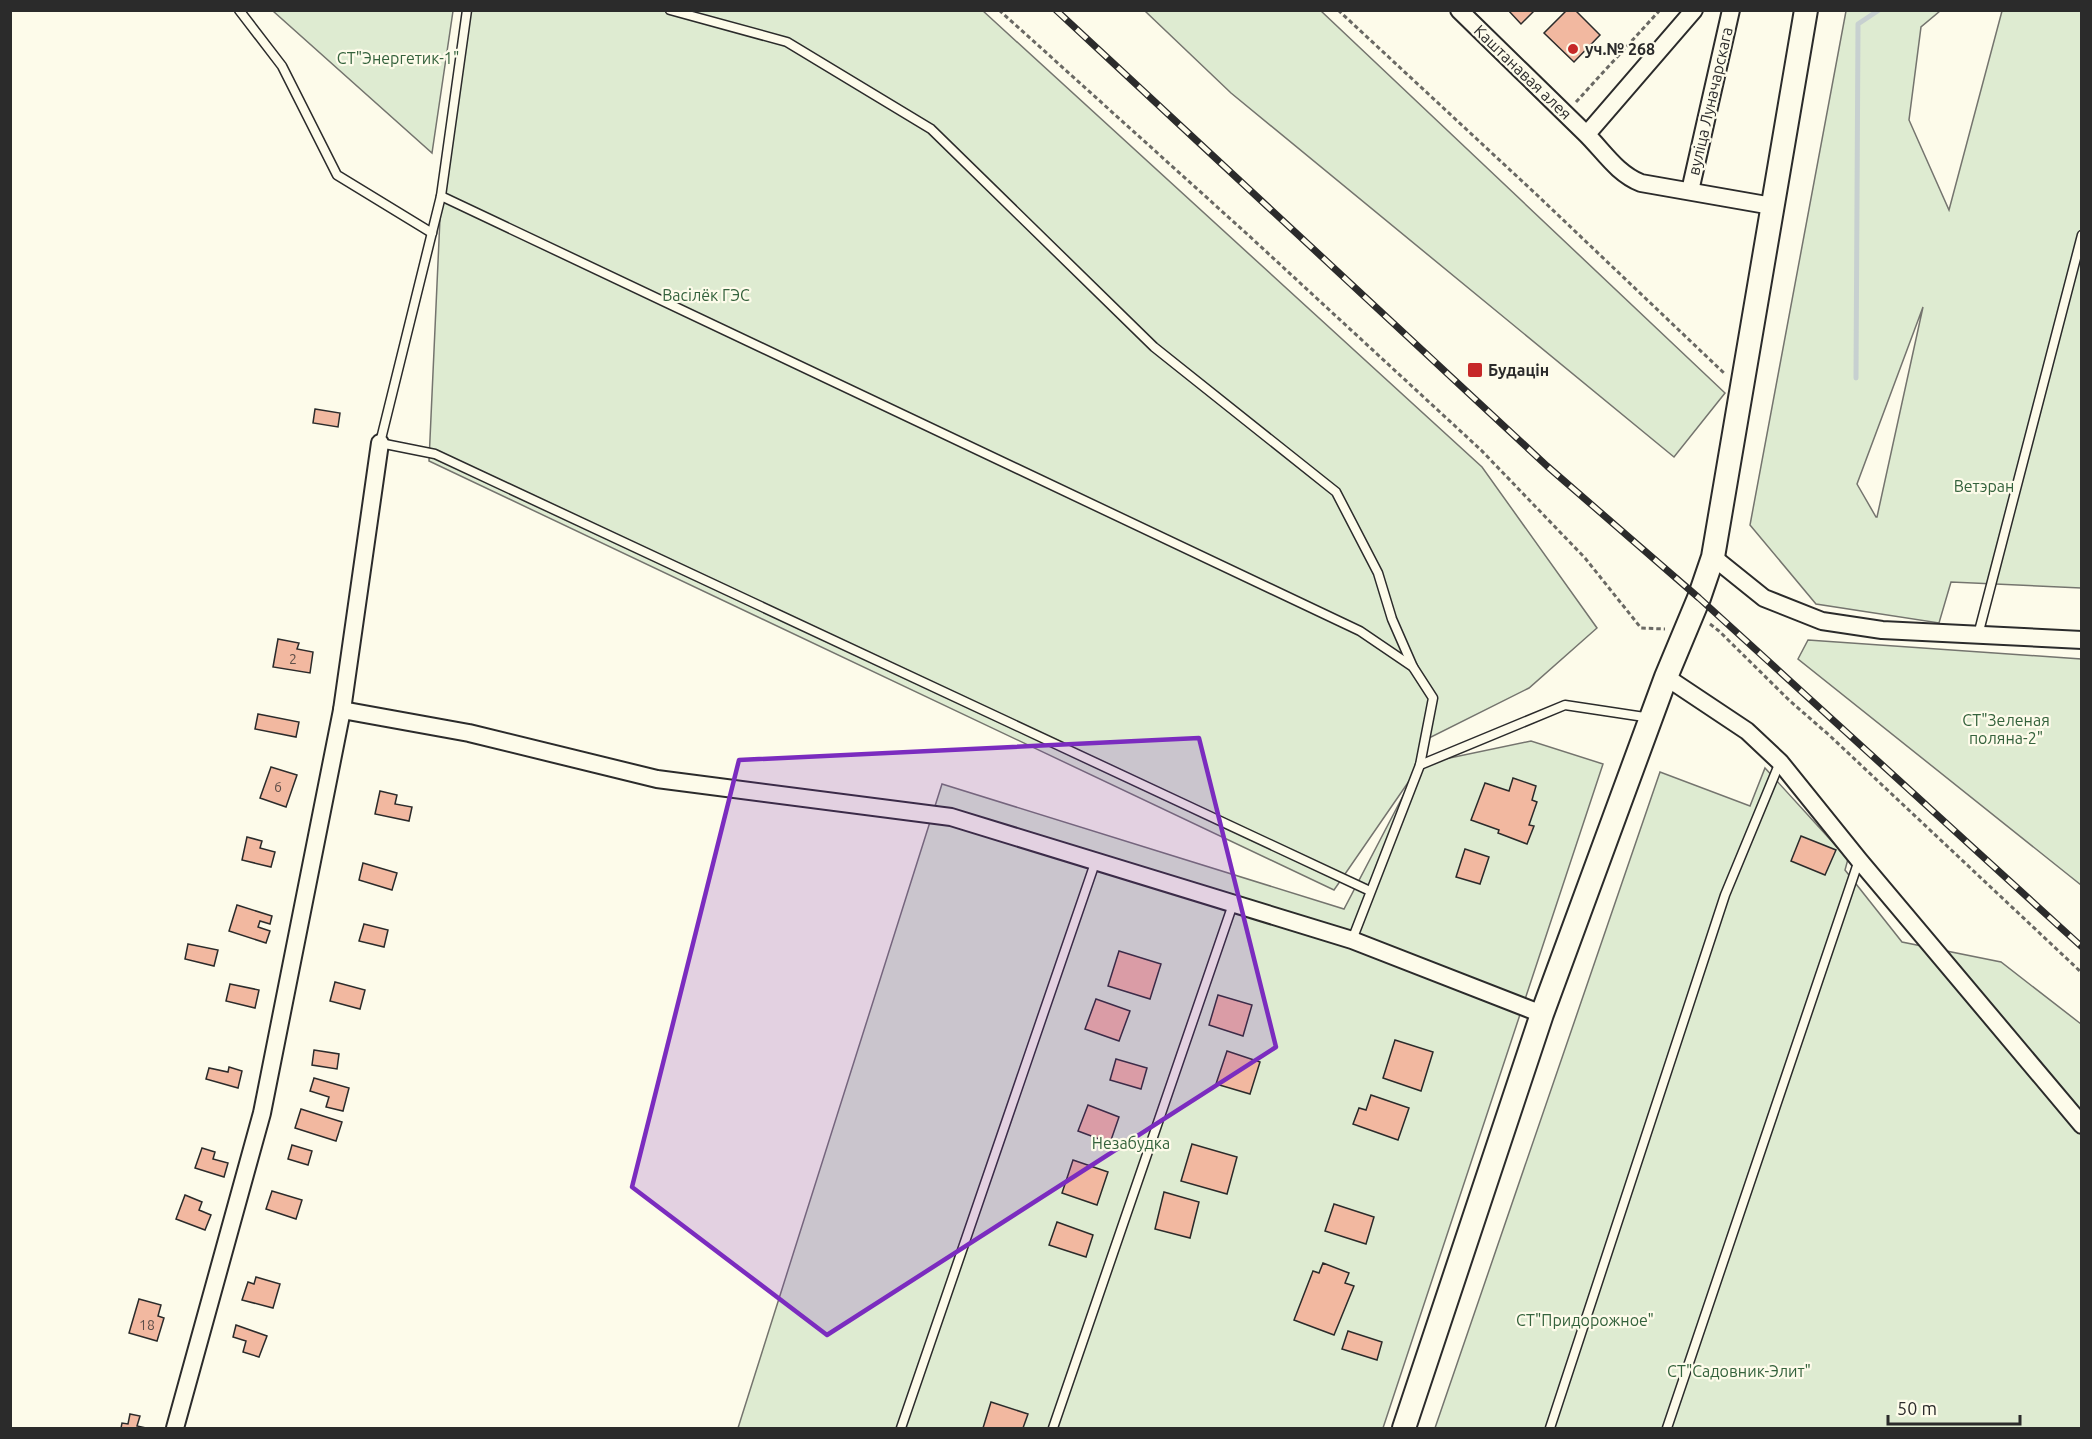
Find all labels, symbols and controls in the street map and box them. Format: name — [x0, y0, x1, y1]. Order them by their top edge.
street label: Каштанавая алея — [1471, 21, 1575, 123]
street label: вуліца Луначарскага — [1684, 25, 1736, 177]
place label: уч.№ 268 — [1585, 40, 1655, 58]
marker: уч.№ 268 — [1566, 42, 1580, 56]
park label: СТ"Энергетик-1" — [337, 49, 459, 67]
park label: Васілёк ГЭС — [662, 286, 750, 304]
marker: Будацін — [1466, 361, 1484, 379]
place label: Будацін — [1488, 361, 1549, 379]
park label: Ветэран — [1954, 477, 2014, 495]
house number: 2 — [289, 651, 297, 667]
park label: СТ"Зеленая поляна-2" — [1962, 711, 2050, 747]
house number: 6 — [274, 779, 282, 795]
park label: Незабудка — [1092, 1134, 1170, 1152]
park label: СТ"Придорожное" — [1516, 1311, 1654, 1329]
house number: 18 — [139, 1317, 155, 1333]
park label: СТ"Садовник-Элит" — [1667, 1362, 1811, 1380]
scale bar — [1888, 1388, 2020, 1426]
text: 50 m — [1897, 1398, 1937, 1418]

